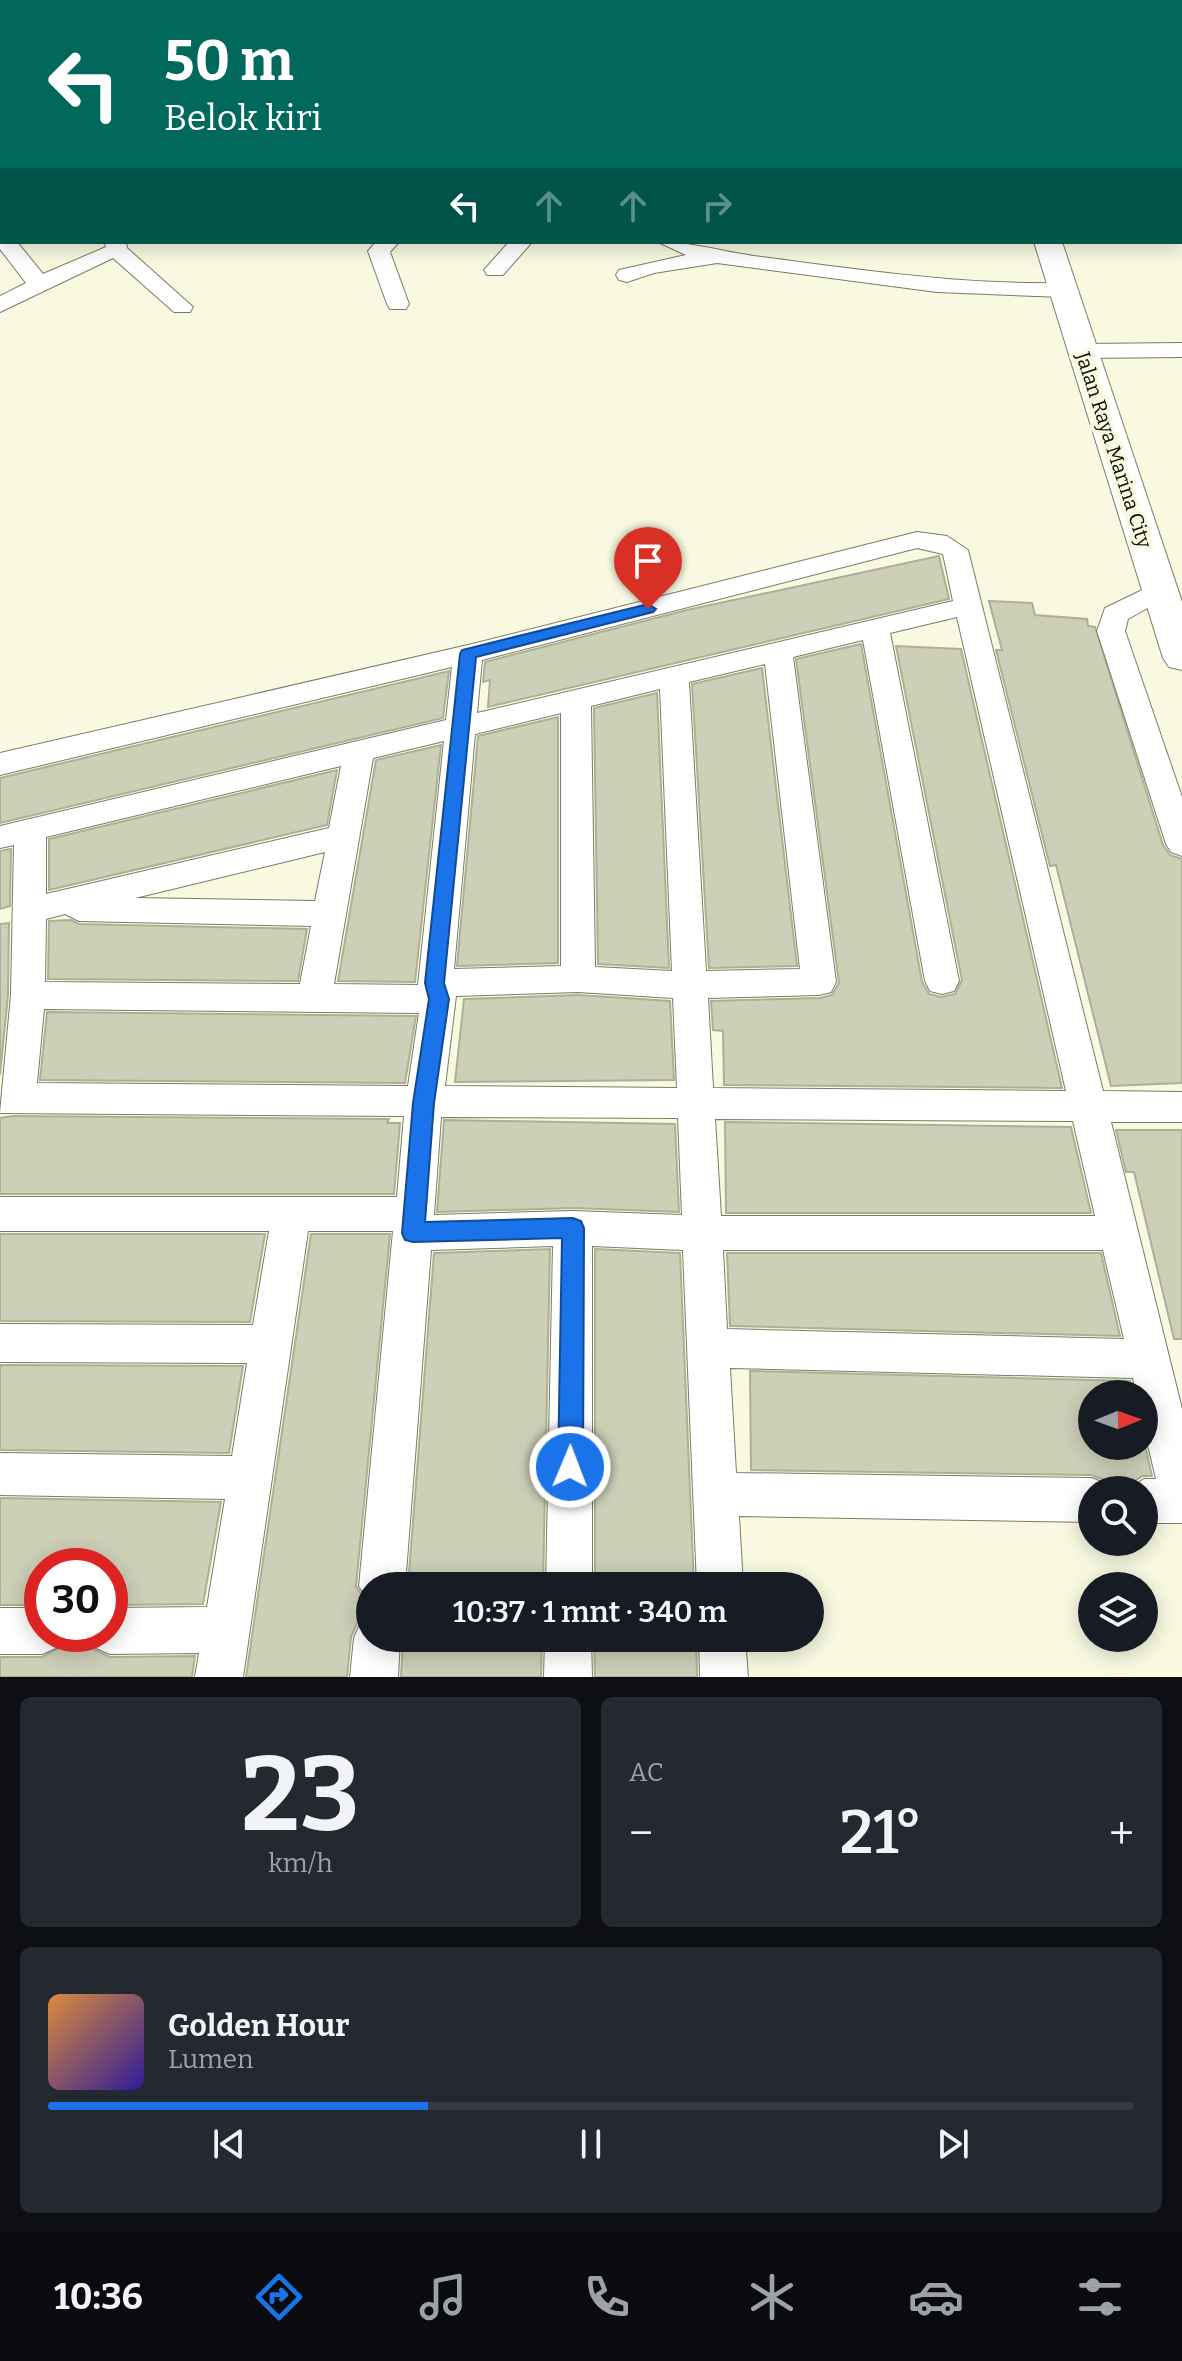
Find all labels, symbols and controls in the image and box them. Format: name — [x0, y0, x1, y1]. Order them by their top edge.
text: 50 m — [164, 28, 294, 95]
icon: left — [32, 32, 136, 136]
text: Belok kiri — [164, 96, 322, 140]
icon: left — [443, 184, 487, 228]
icon: ahead — [527, 184, 571, 228]
icon: ahead — [611, 184, 655, 228]
icon: right — [695, 184, 739, 228]
street label: Jalan Raya Marina City — [1071, 348, 1157, 552]
pin — [614, 527, 682, 609]
icon: arrive — [626, 539, 670, 583]
north arrow — [1078, 1380, 1158, 1460]
map controls — [1078, 1380, 1158, 1652]
position arrow — [528, 1425, 612, 1509]
button: search — [1078, 1476, 1158, 1556]
speed limit sign: 30 — [24, 1548, 128, 1652]
button: layers — [1078, 1572, 1158, 1652]
text: 10:37 · 1 mnt · 340 m — [453, 1594, 727, 1630]
text: 23 — [241, 1733, 360, 1858]
text: AC — [629, 1757, 664, 1788]
text: 21° — [840, 1797, 922, 1869]
text: − — [629, 1807, 653, 1860]
text: + — [1109, 1807, 1134, 1860]
text: km/h — [268, 1848, 333, 1879]
text: Golden Hour — [168, 2008, 349, 2044]
text: Lumen — [168, 2044, 254, 2075]
icon: previous — [207, 2122, 251, 2166]
icon: pause — [569, 2122, 613, 2166]
icon: next — [931, 2122, 975, 2166]
icon: directions — [251, 2269, 307, 2325]
icon: music — [415, 2269, 471, 2325]
icon: phone — [579, 2269, 635, 2325]
icon: climate — [744, 2269, 800, 2325]
icon: car — [908, 2269, 964, 2325]
icon: filters — [1072, 2269, 1128, 2325]
text: 10:36 — [54, 2275, 143, 2319]

